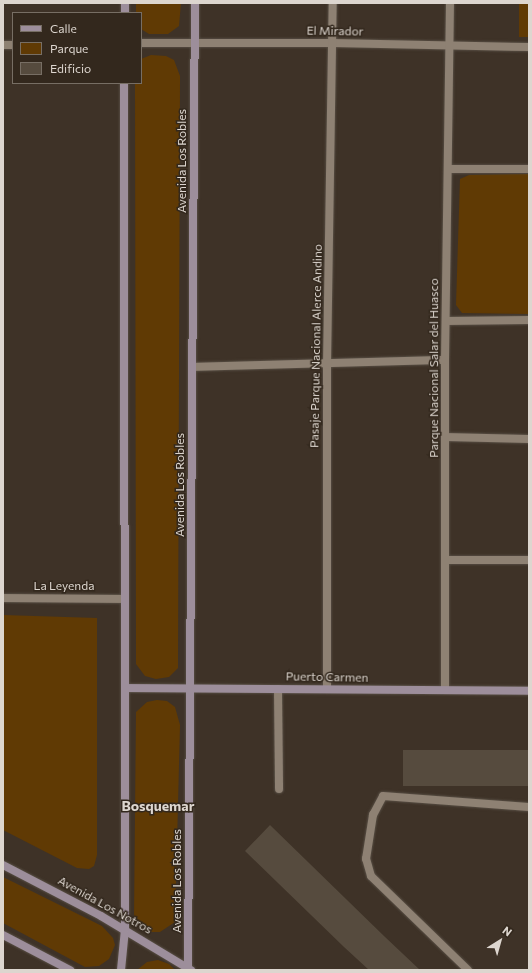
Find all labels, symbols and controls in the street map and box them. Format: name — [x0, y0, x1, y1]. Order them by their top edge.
legend — [12, 12, 142, 84]
text: Calle — [50, 21, 77, 35]
street label: El Mirador — [306, 23, 364, 39]
text: Parque — [50, 41, 88, 55]
text: Edificio — [50, 61, 91, 75]
street label: Avenida Los Robles — [175, 109, 189, 213]
street label: Pasaje Parque Nacional Alerce Andino — [307, 244, 325, 448]
street label: Parque Nacional Salar del Huasco — [427, 278, 441, 458]
street label: Avenida Los Robles — [173, 433, 187, 537]
street label: La Leyenda — [34, 579, 94, 593]
street label: Puerto Carmen — [286, 669, 368, 685]
district label: Bosquemar — [122, 798, 194, 814]
street label: Avenida Los Robles — [170, 829, 184, 933]
street label: Avenida Los Notros — [55, 873, 155, 937]
north arrow — [480, 921, 520, 961]
text: N — [500, 923, 515, 939]

